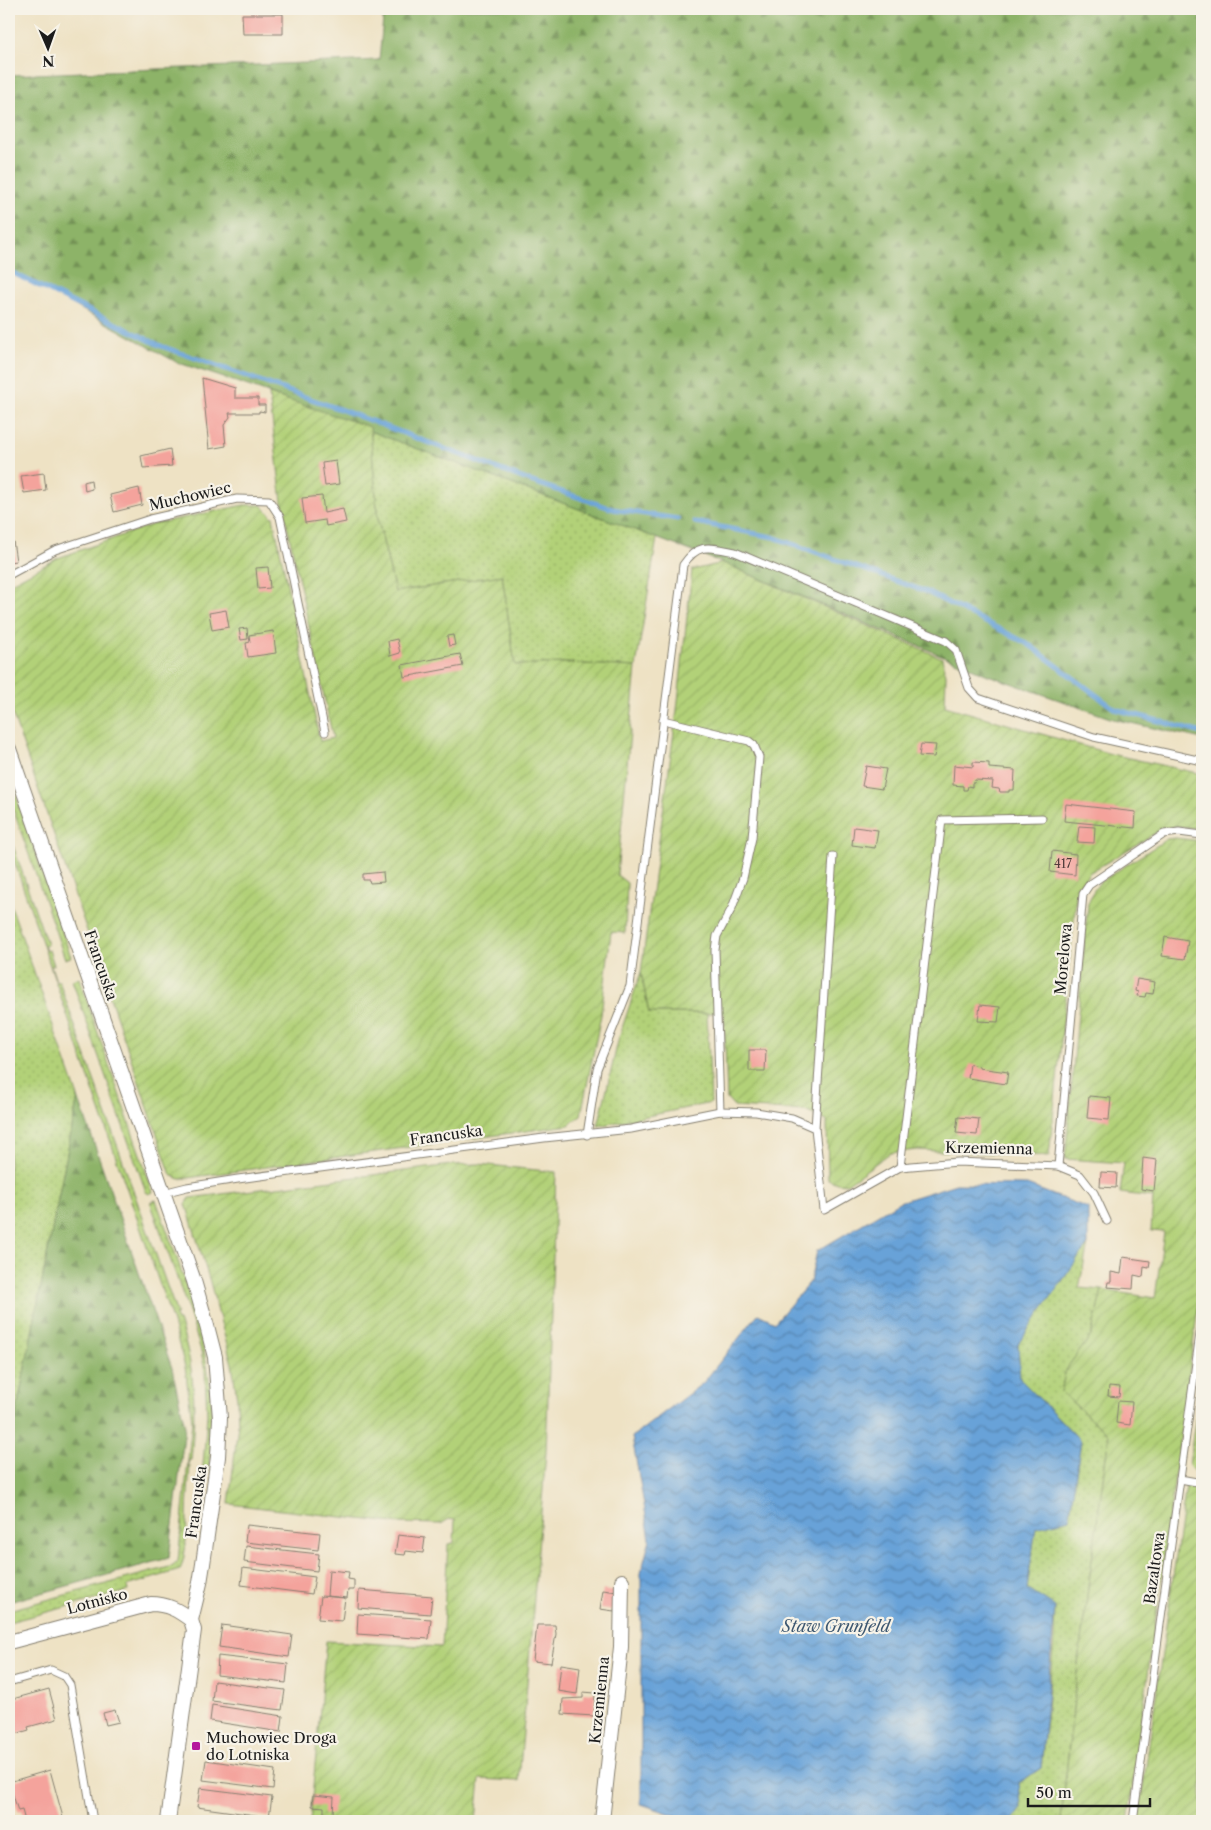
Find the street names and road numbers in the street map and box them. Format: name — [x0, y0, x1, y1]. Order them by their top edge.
street label: Muchowiec — [147, 477, 233, 515]
street label: Morelowa — [1050, 922, 1076, 996]
street label: Francuska — [80, 927, 122, 1003]
street label: Francuska — [408, 1120, 484, 1150]
street label: Krzemienna — [945, 1138, 1033, 1158]
street label: Francuska — [181, 1464, 211, 1540]
street label: Bazaltowa — [1140, 1531, 1168, 1605]
street label: Lotnisko — [65, 1584, 129, 1618]
street label: Krzemienna — [585, 1655, 613, 1745]

